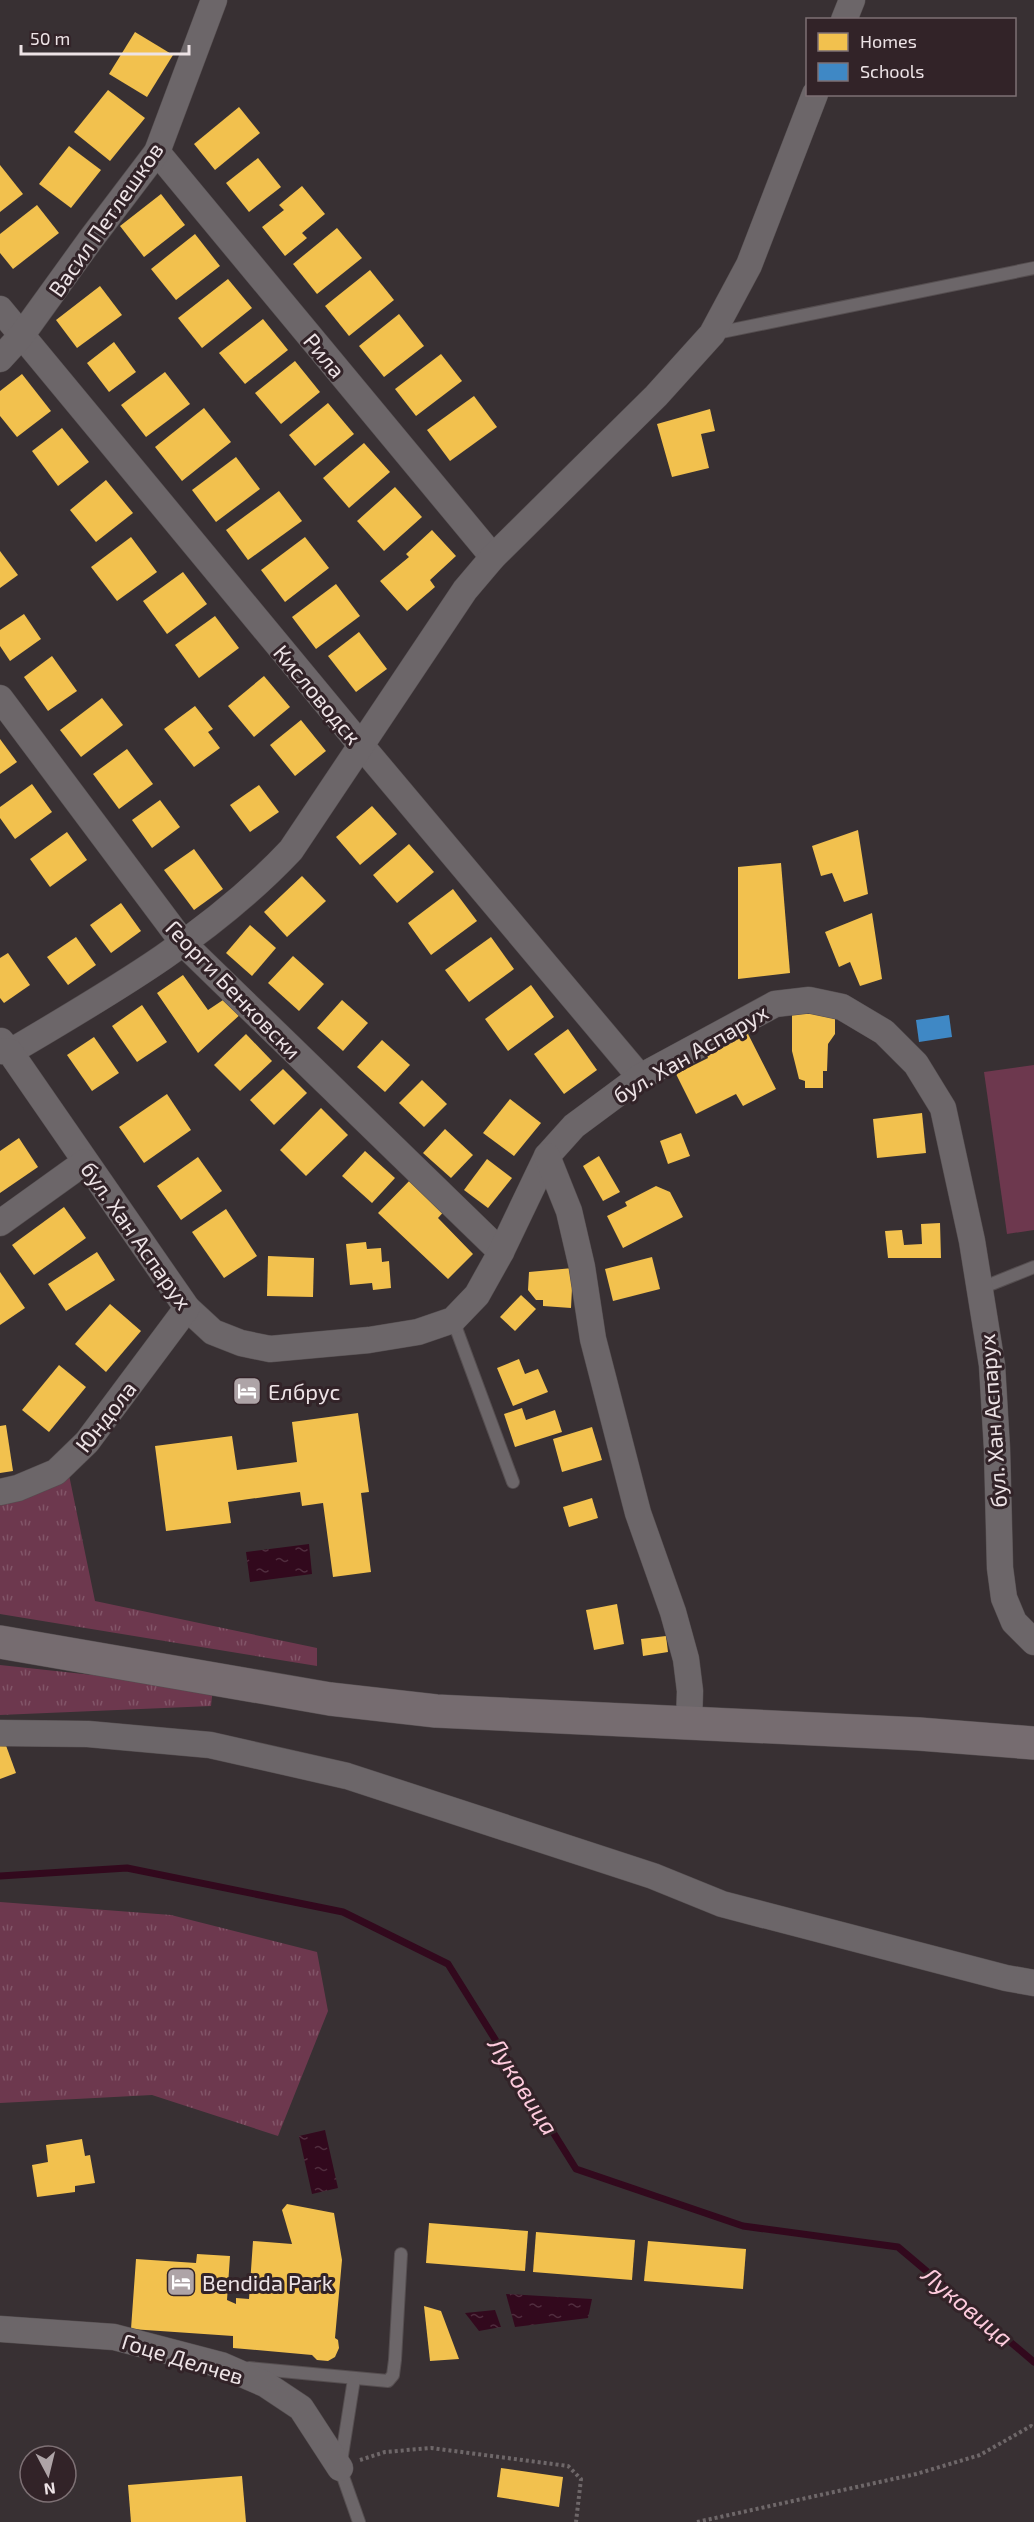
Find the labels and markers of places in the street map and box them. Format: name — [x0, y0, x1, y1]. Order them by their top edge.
hotel icon: Елбрус — [231, 1375, 263, 1407]
place label: Елбрус — [268, 1378, 340, 1405]
hotel icon: Bendida Park — [165, 2266, 197, 2298]
place label: Bendida Park — [202, 2269, 333, 2295]

